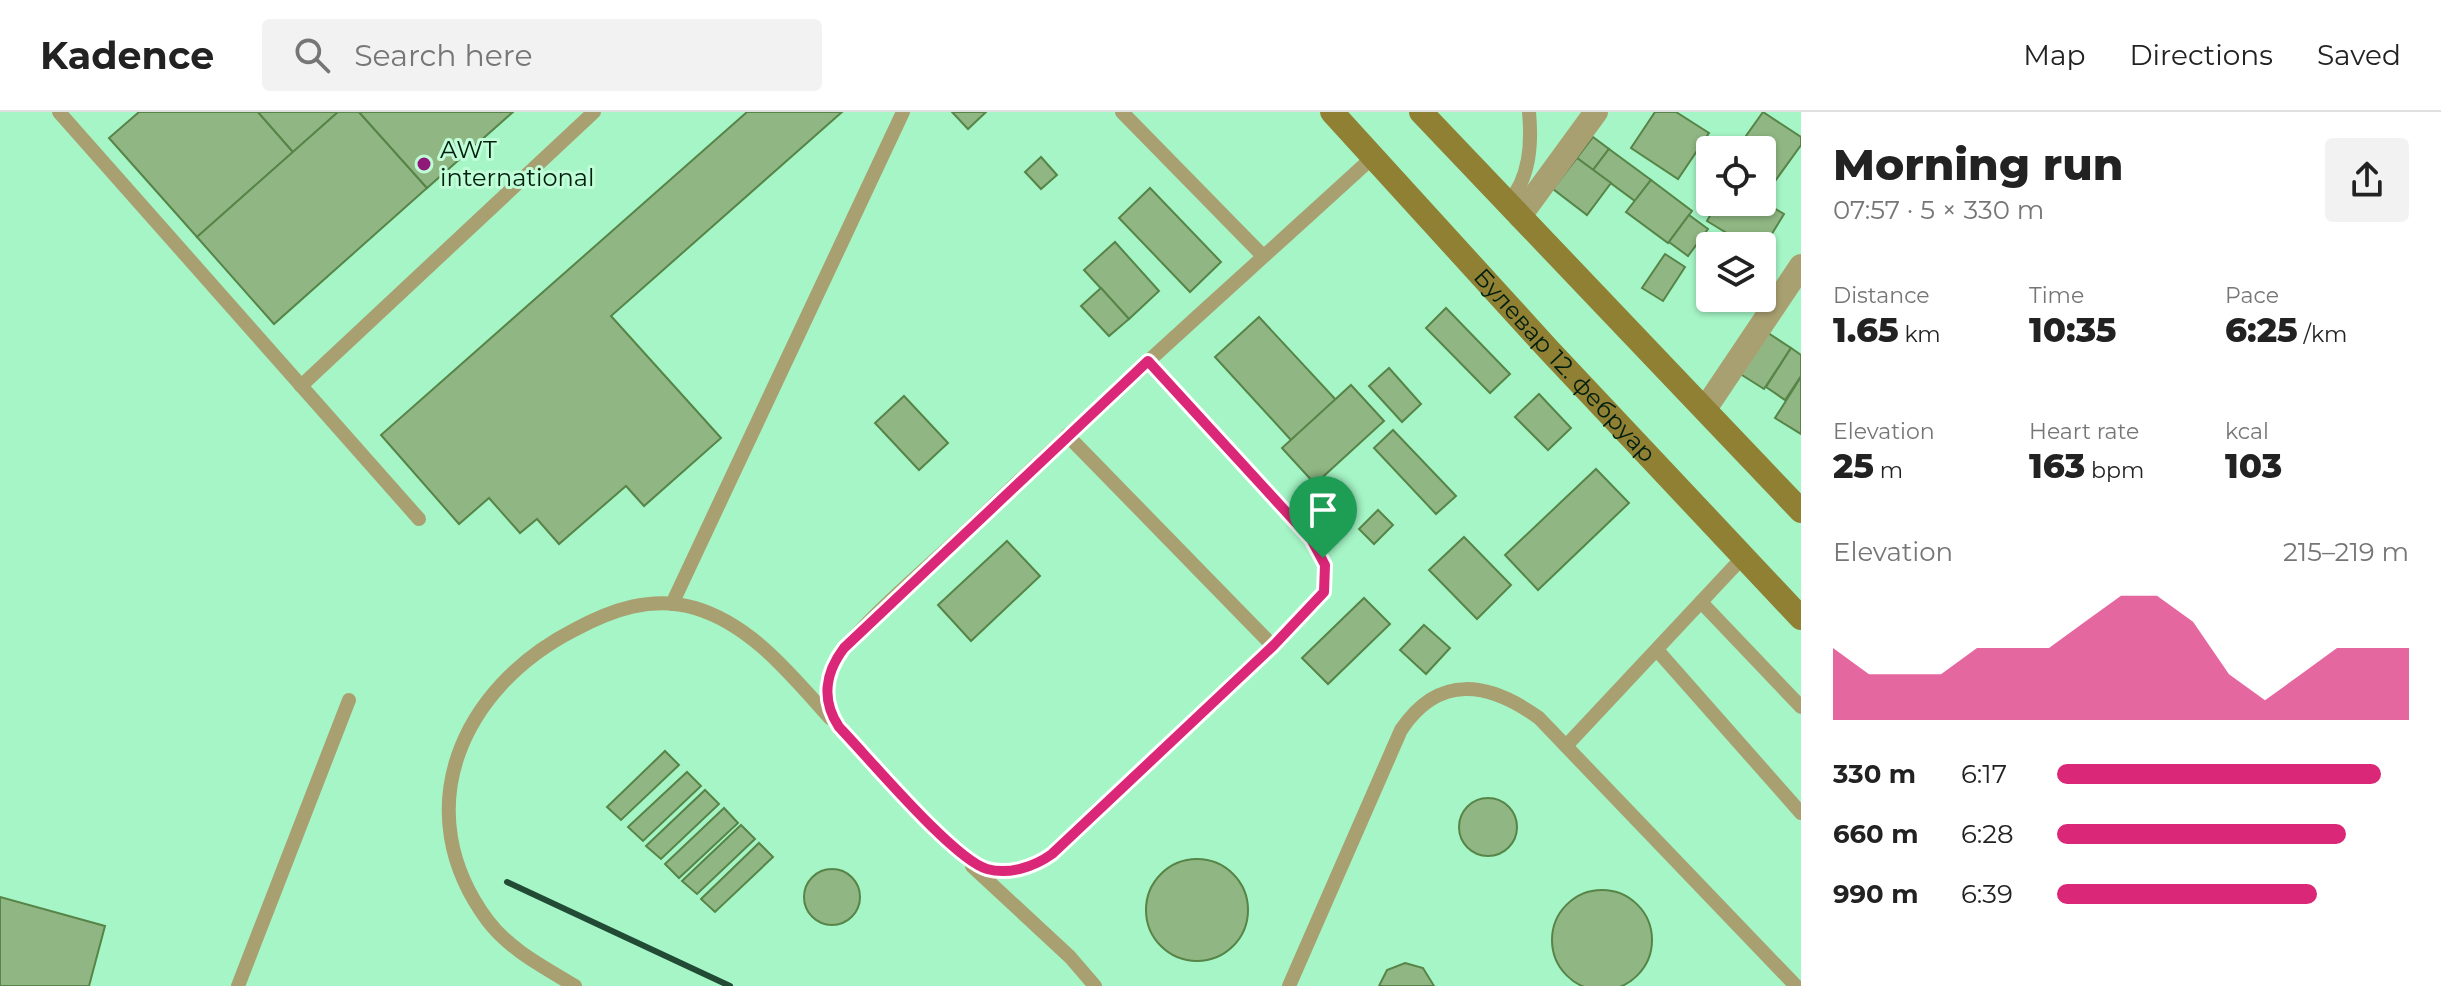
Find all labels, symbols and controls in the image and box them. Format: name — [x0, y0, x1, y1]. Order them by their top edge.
search box — [262, 19, 822, 91]
text: Kadence — [40, 32, 214, 79]
icon: search — [290, 33, 334, 77]
text: Search here — [354, 37, 533, 74]
text: Map — [2023, 38, 2085, 72]
text: Directions — [2129, 38, 2273, 72]
text: Saved — [2317, 38, 2401, 72]
place label: AWT international — [440, 135, 594, 192]
map controls — [1696, 136, 1776, 312]
button: locate — [1696, 136, 1776, 216]
text: Morning run — [1833, 137, 2123, 191]
button: share — [2325, 138, 2409, 222]
marker: AWT international — [415, 155, 433, 173]
text: 07:57 · 5 × 330 m — [1833, 194, 2044, 226]
button: layers — [1696, 232, 1776, 312]
street label: Булевар 12. фебруар — [1468, 262, 1662, 468]
text: Distance — [1833, 282, 1930, 309]
text: Time — [2029, 282, 2084, 309]
text: Pace — [2225, 282, 2279, 309]
text: 1.65 — [1833, 309, 1899, 351]
text: 10:35 — [2029, 309, 2116, 351]
text: 6:25 — [2225, 309, 2298, 351]
text: km — [1899, 321, 1941, 348]
text: /km — [2298, 321, 2347, 348]
text: Elevation — [1833, 418, 1935, 445]
text: Heart rate — [2029, 418, 2139, 445]
text: kcal — [2225, 418, 2269, 445]
text: 25 — [1833, 445, 1874, 487]
text: 163 — [2029, 445, 2085, 487]
text: 103 — [2225, 445, 2282, 487]
text: m — [1874, 457, 1903, 484]
text: bpm — [2085, 457, 2144, 484]
pin — [1289, 476, 1357, 558]
icon: arrive — [1301, 488, 1345, 532]
text: Elevation — [1833, 536, 1953, 568]
text: 215–219 m — [2283, 536, 2409, 568]
text: 330 m — [1833, 758, 1916, 790]
text: 6:17 — [1961, 758, 2007, 790]
text: 660 m — [1833, 818, 1918, 850]
text: 6:28 — [1961, 818, 2014, 850]
text: 990 m — [1833, 878, 1918, 910]
text: 6:39 — [1961, 878, 2013, 910]

